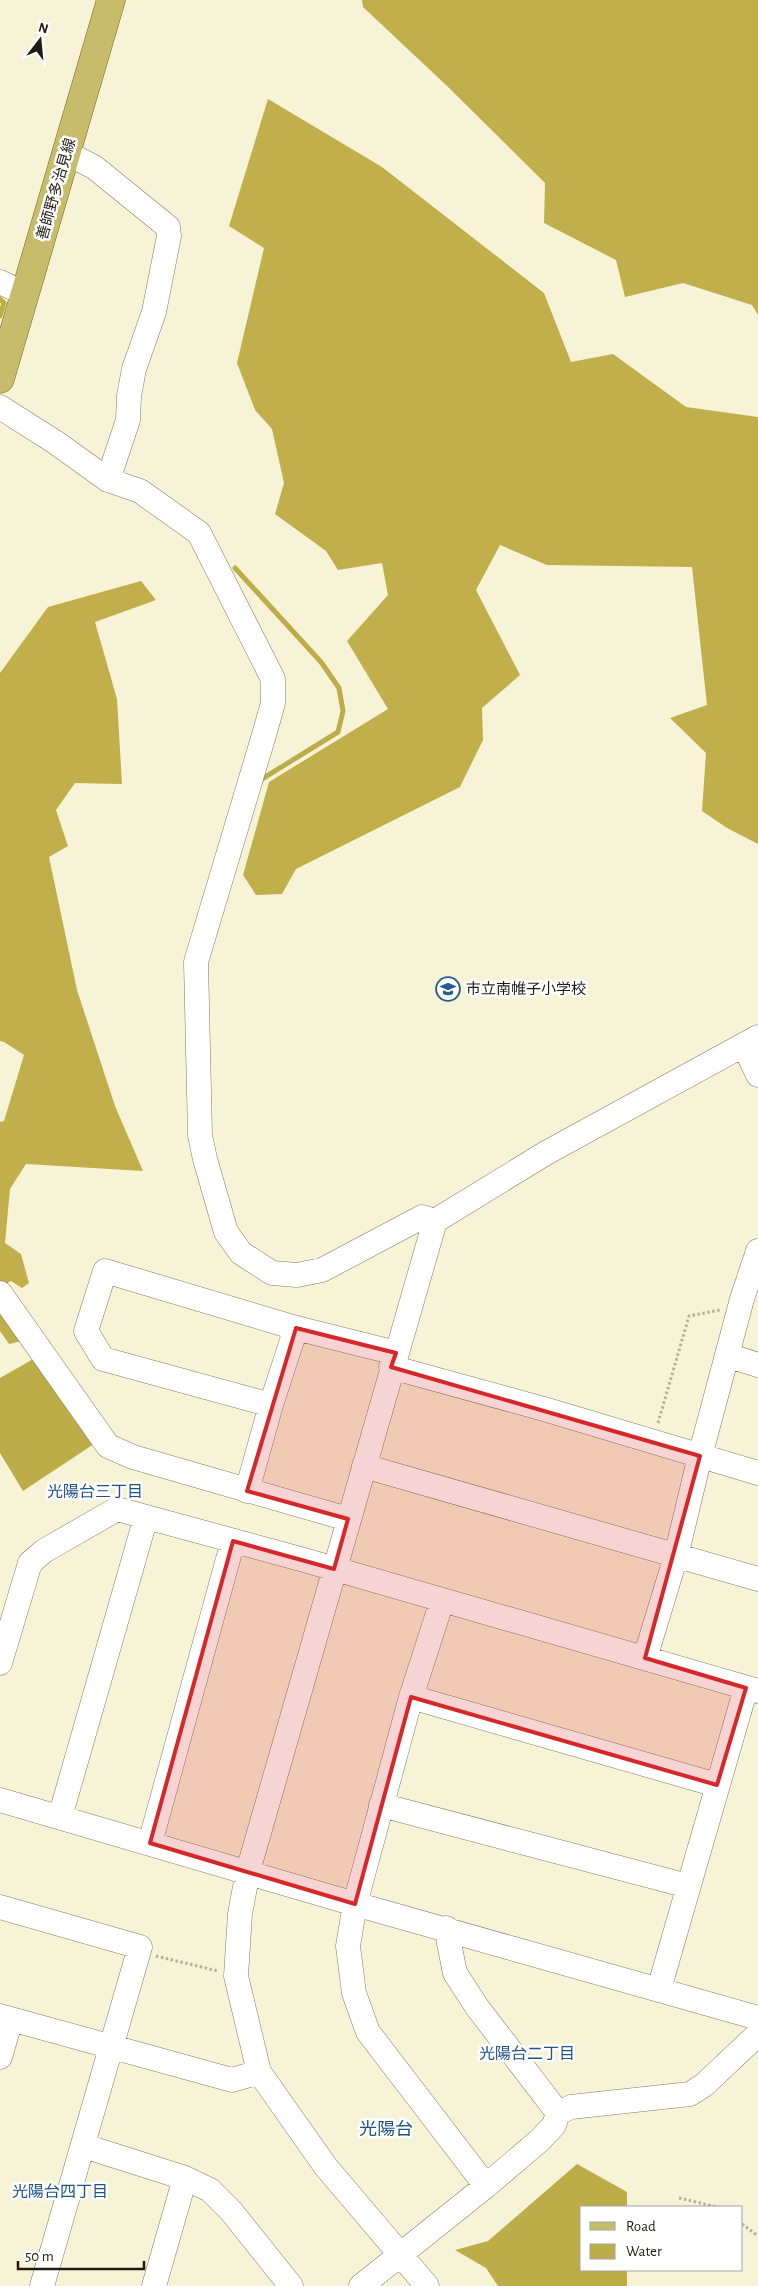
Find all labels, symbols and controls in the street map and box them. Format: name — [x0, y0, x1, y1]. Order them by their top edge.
north arrow — [15, 15, 65, 65]
text: N — [37, 20, 50, 37]
street label: 善師野多治見線 — [34, 136, 78, 242]
school or university icon: 市立南帷子小学校 — [435, 976, 461, 1002]
place label: 市立南帷子小学校 — [466, 981, 586, 997]
district label: 光陽台三丁目 — [47, 1483, 143, 1500]
district label: 光陽台二丁目 — [479, 2045, 575, 2062]
district label: 光陽台 — [359, 2119, 413, 2139]
district label: 光陽台四丁目 — [12, 2183, 108, 2200]
legend — [580, 2206, 743, 2271]
text: Road — [626, 2219, 656, 2234]
scale bar — [18, 2238, 144, 2270]
text: Water — [626, 2244, 662, 2259]
text: 50 m — [25, 2249, 54, 2264]

